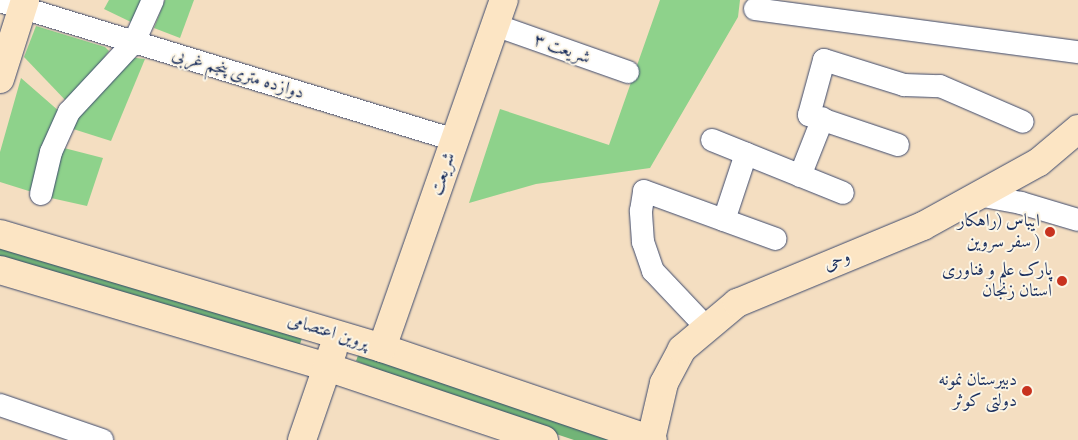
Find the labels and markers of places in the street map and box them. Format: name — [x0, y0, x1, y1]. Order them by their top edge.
place label: ایباس (راهکار سفر سروین ) — [958, 211, 1040, 253]
marker: ایباس (راهکار سفر سروین ) — [1044, 226, 1056, 238]
place label: پارک علم و فناوری استان زنجان — [942, 260, 1052, 302]
marker: پارک علم و فناوری استان زنجان — [1056, 275, 1068, 287]
place label: دبیرستان نمونه دولتی کوثر — [938, 370, 1017, 412]
marker: دبیرستان نمونه دولتی کوثر — [1021, 385, 1033, 397]

